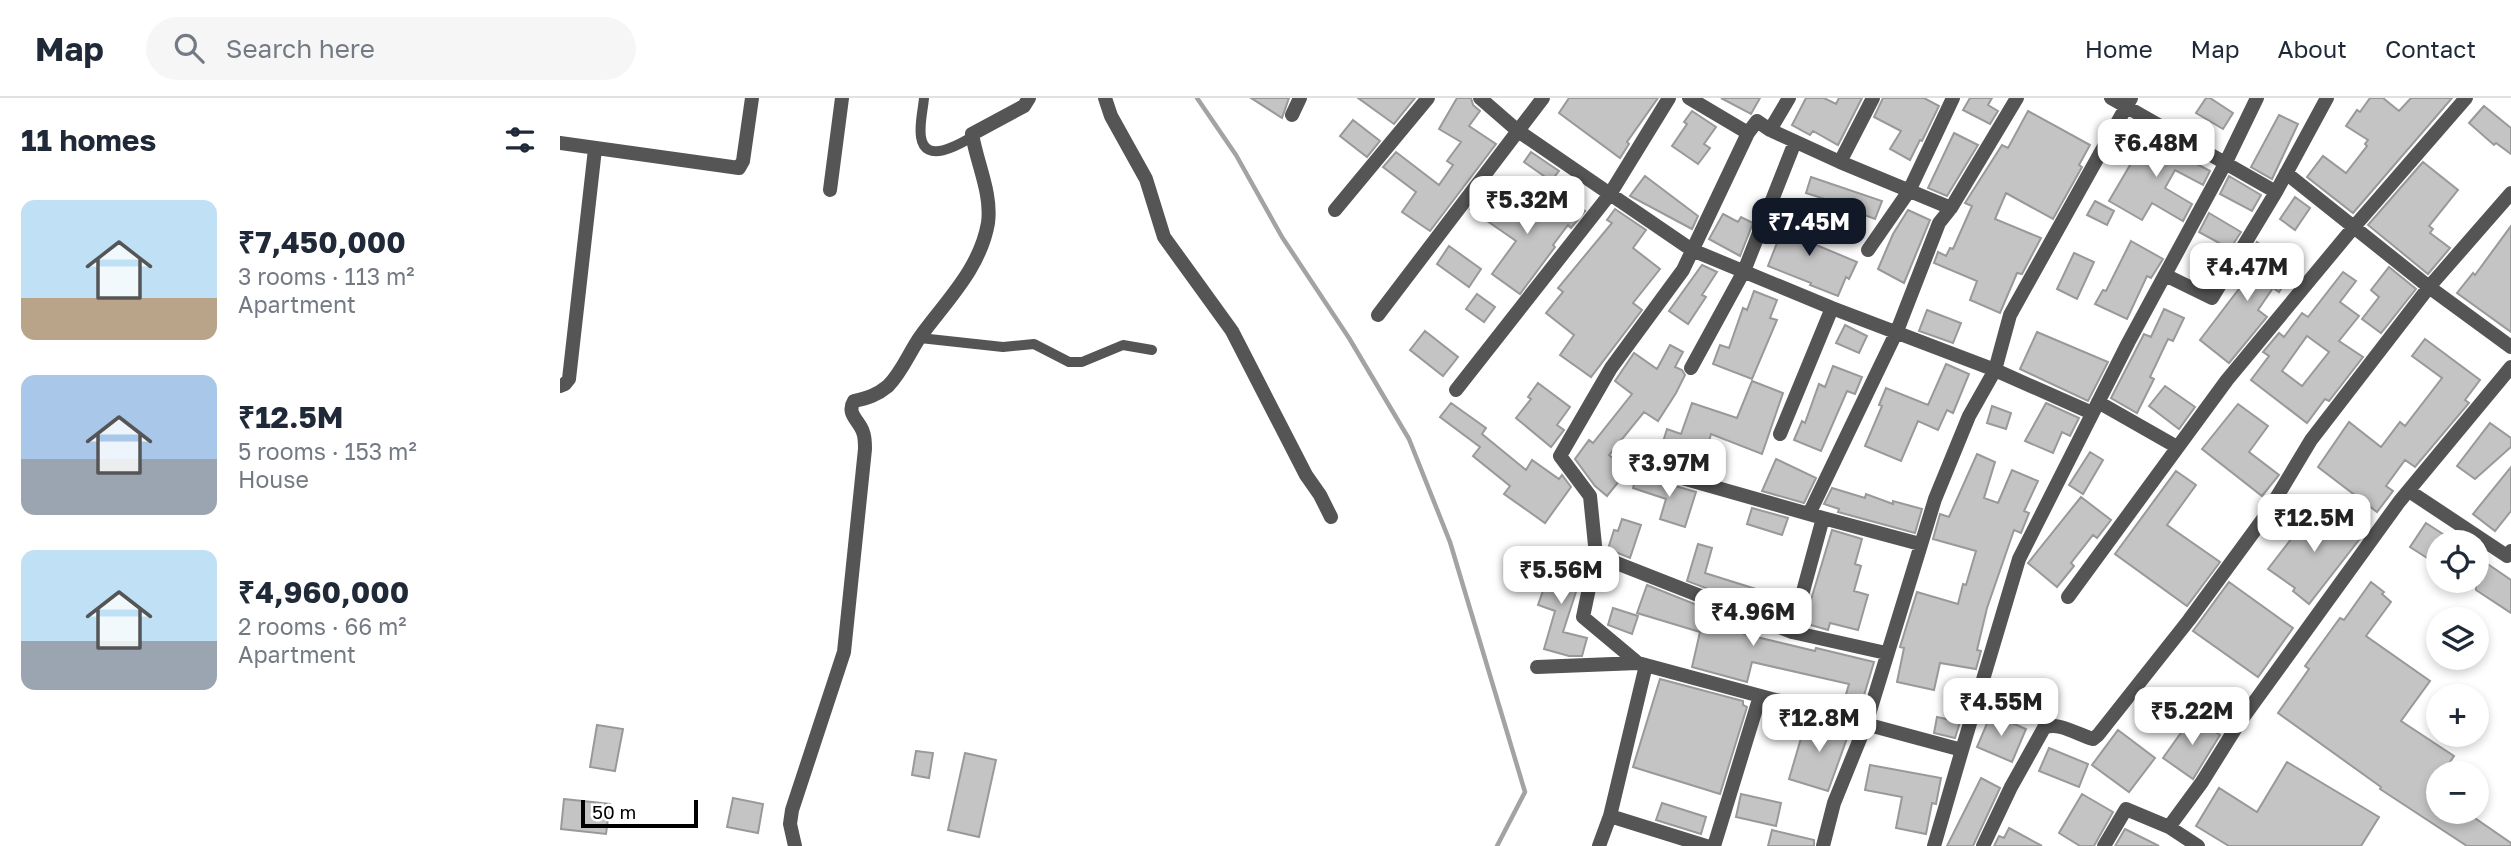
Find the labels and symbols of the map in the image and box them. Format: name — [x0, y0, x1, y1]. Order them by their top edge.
pin: ₹6.48M — [2099, 120, 2213, 179]
pin: ₹5.32M — [1470, 176, 1584, 236]
pin: ₹7.45M — [1752, 198, 1866, 258]
pin: ₹4.47M — [2190, 244, 2304, 303]
pin: ₹3.97M — [1612, 440, 1726, 499]
pin: ₹12.5M — [2257, 494, 2371, 554]
pin: ₹5.56M — [1504, 546, 1618, 606]
pin: ₹4.96M — [1696, 588, 1810, 648]
pin: ₹4.55M — [1944, 678, 2058, 738]
pin: ₹5.22M — [2135, 688, 2249, 747]
pin: ₹12.8M — [1762, 694, 1876, 754]
scale bar — [581, 797, 698, 829]

